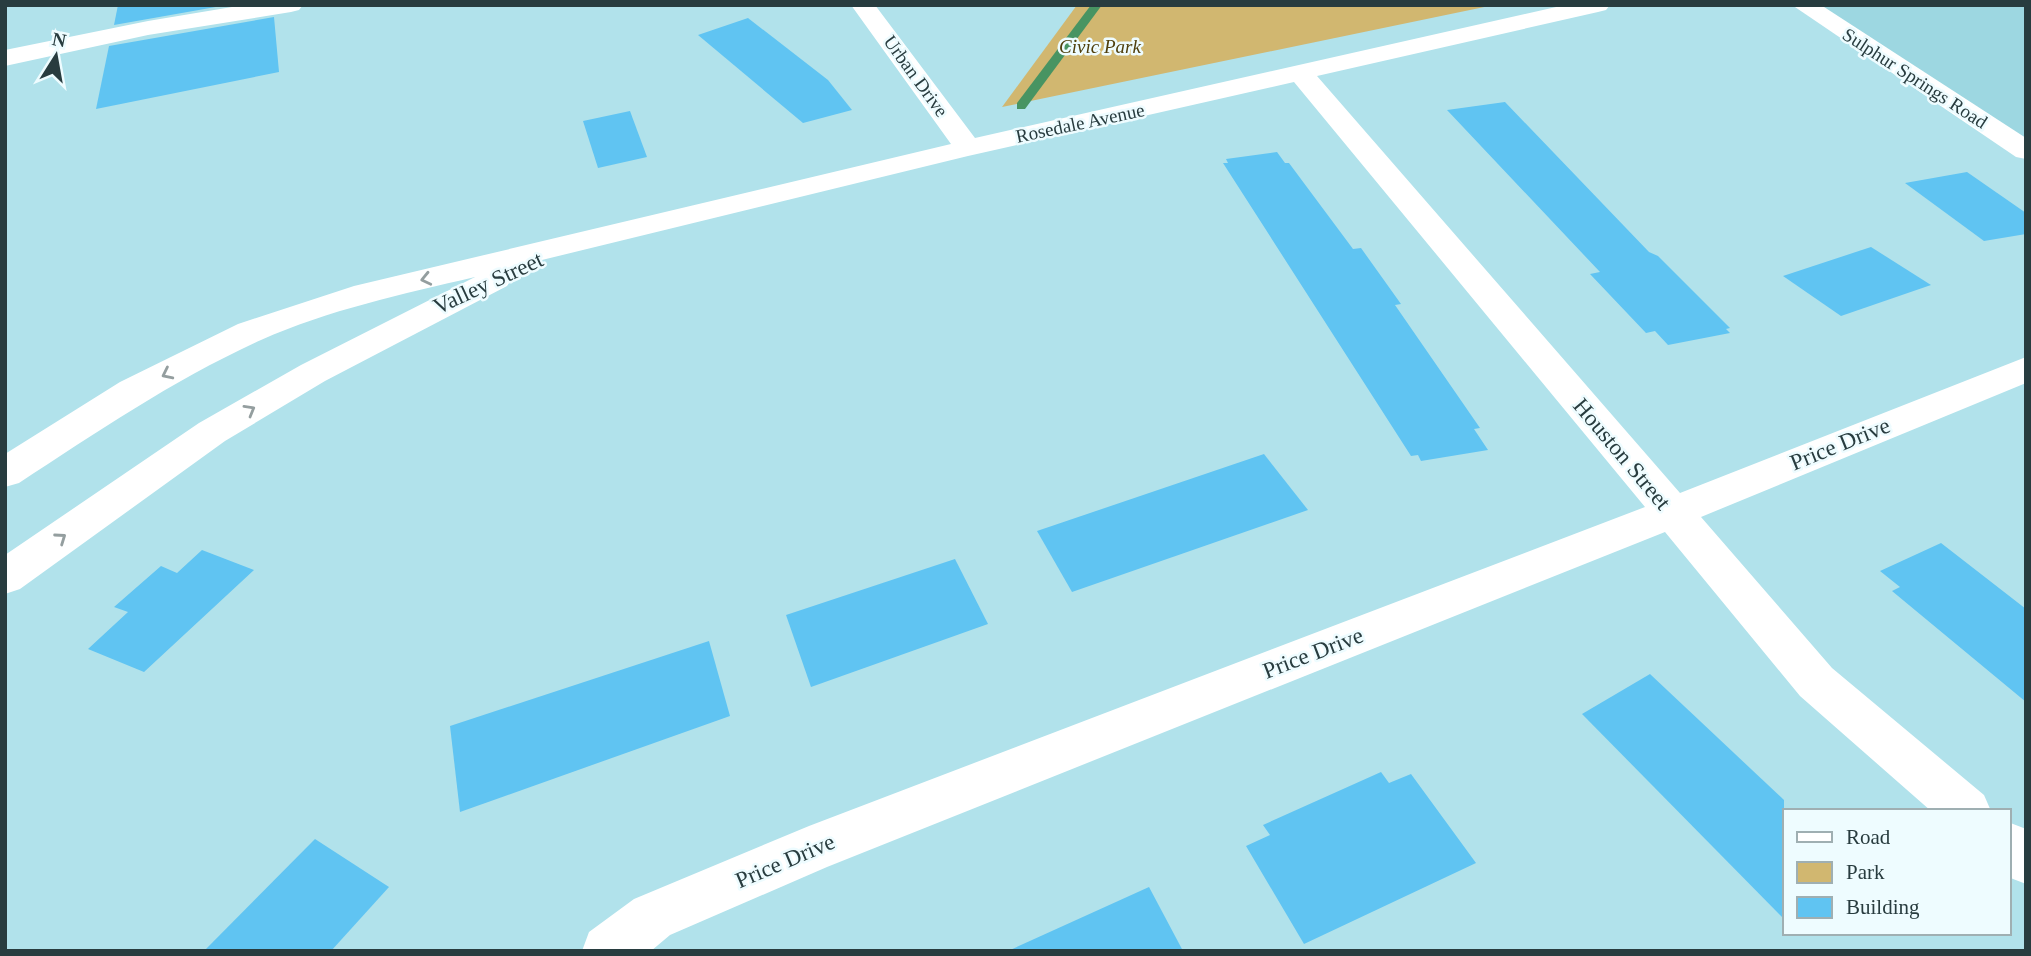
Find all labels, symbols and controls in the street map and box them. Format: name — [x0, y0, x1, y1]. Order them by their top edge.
north arrow — [21, 21, 91, 91]
street label: Sulphur Springs Road — [1839, 23, 1992, 133]
text: N — [50, 28, 68, 51]
street label: Urban Drive — [879, 31, 953, 121]
park label: Civic Park — [1059, 36, 1141, 57]
street label: Rosedale Avenue — [1014, 99, 1146, 147]
street label: Valley Street — [429, 246, 547, 319]
one-way arrow — [420, 271, 432, 285]
one-way arrow — [162, 365, 174, 379]
street label: Houston Street — [1568, 393, 1676, 515]
one-way arrow — [242, 405, 255, 418]
street label: Price Drive — [1786, 413, 1894, 475]
one-way arrow — [53, 534, 66, 546]
street label: Price Drive — [1259, 622, 1367, 684]
legend — [1783, 809, 2010, 935]
text: Road — [1846, 825, 1891, 849]
street label: Price Drive — [732, 829, 838, 893]
text: Park — [1846, 860, 1885, 884]
text: Building — [1846, 895, 1920, 919]

